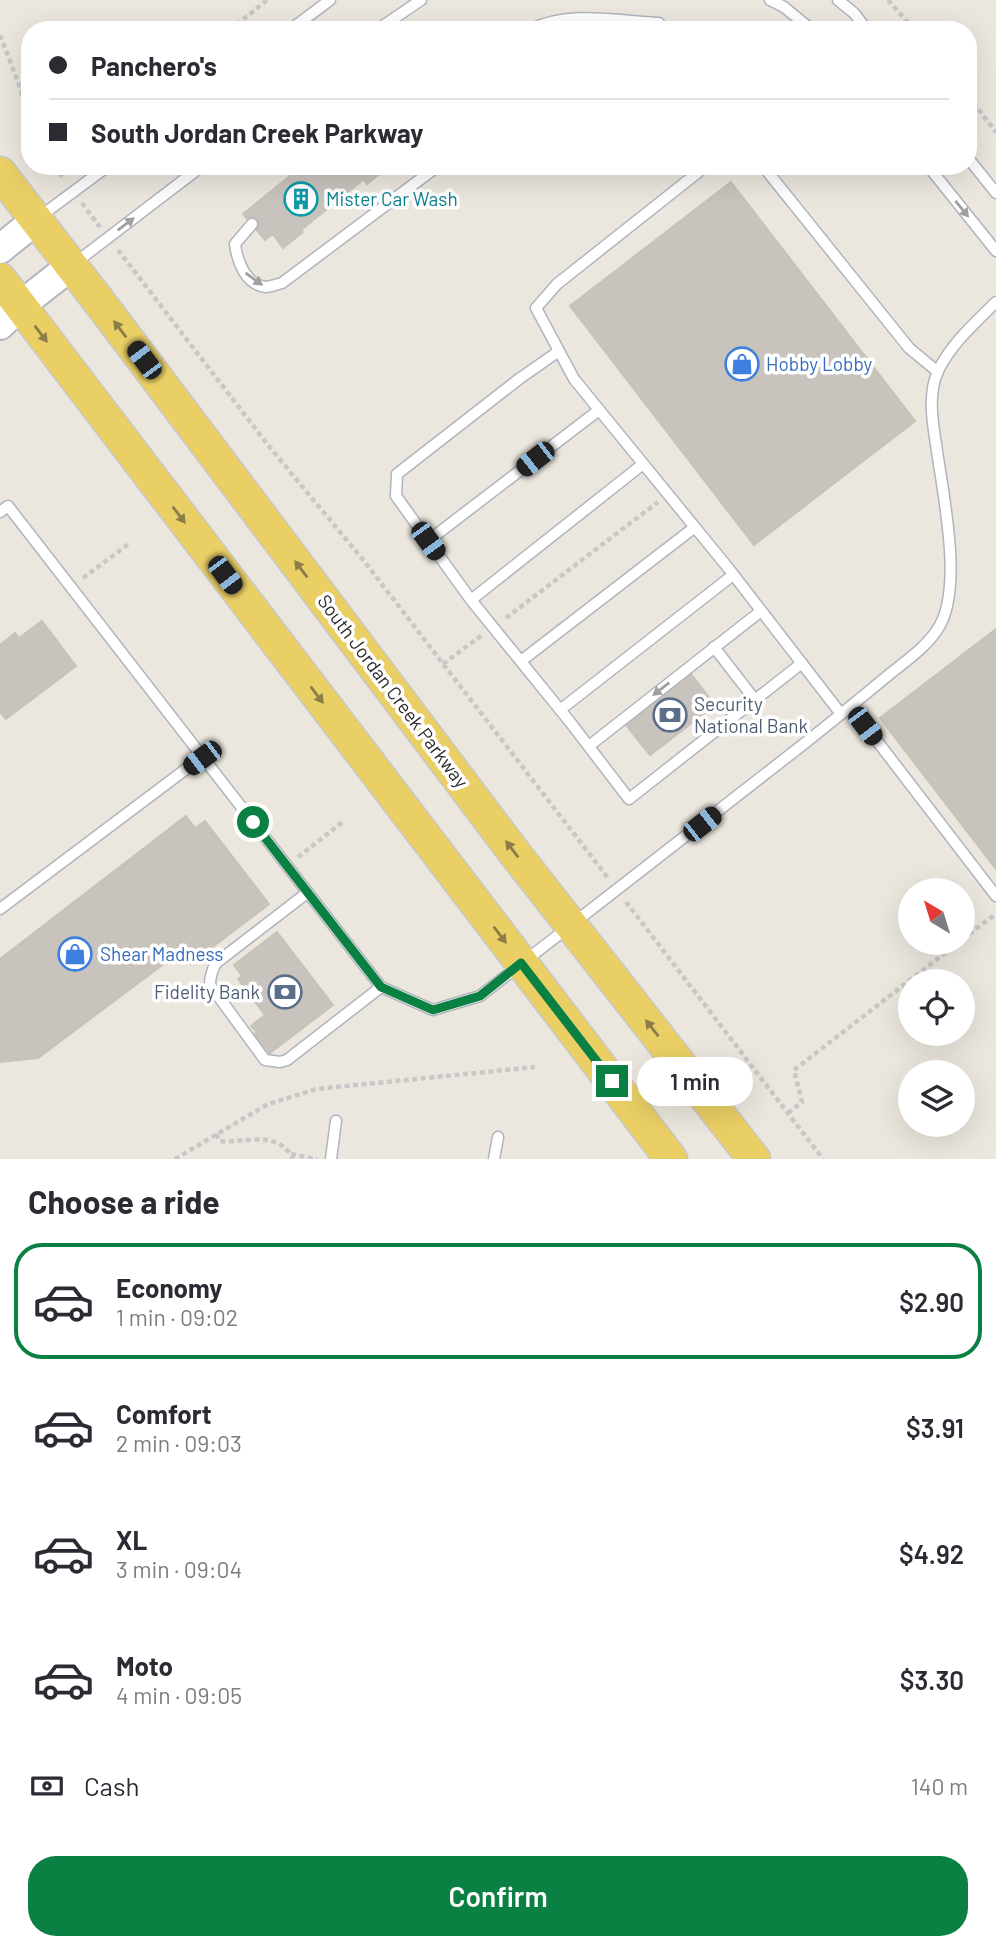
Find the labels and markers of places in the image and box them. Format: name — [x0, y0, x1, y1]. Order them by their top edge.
building icon: Mister Car Wash — [282, 180, 320, 218]
place label: Mister Car Wash — [326, 187, 458, 210]
shop icon: Hobby Lobby — [723, 345, 761, 383]
place label: Hobby Lobby — [766, 352, 873, 375]
place label: Security National Bank — [694, 692, 808, 737]
bank icon: Security National Bank — [651, 696, 689, 734]
shop icon: Shear Madness — [56, 935, 94, 973]
place label: Shear Madness — [100, 942, 223, 965]
bank icon: Fidelity Bank — [266, 973, 304, 1011]
place label: Fidelity Bank — [154, 980, 260, 1003]

